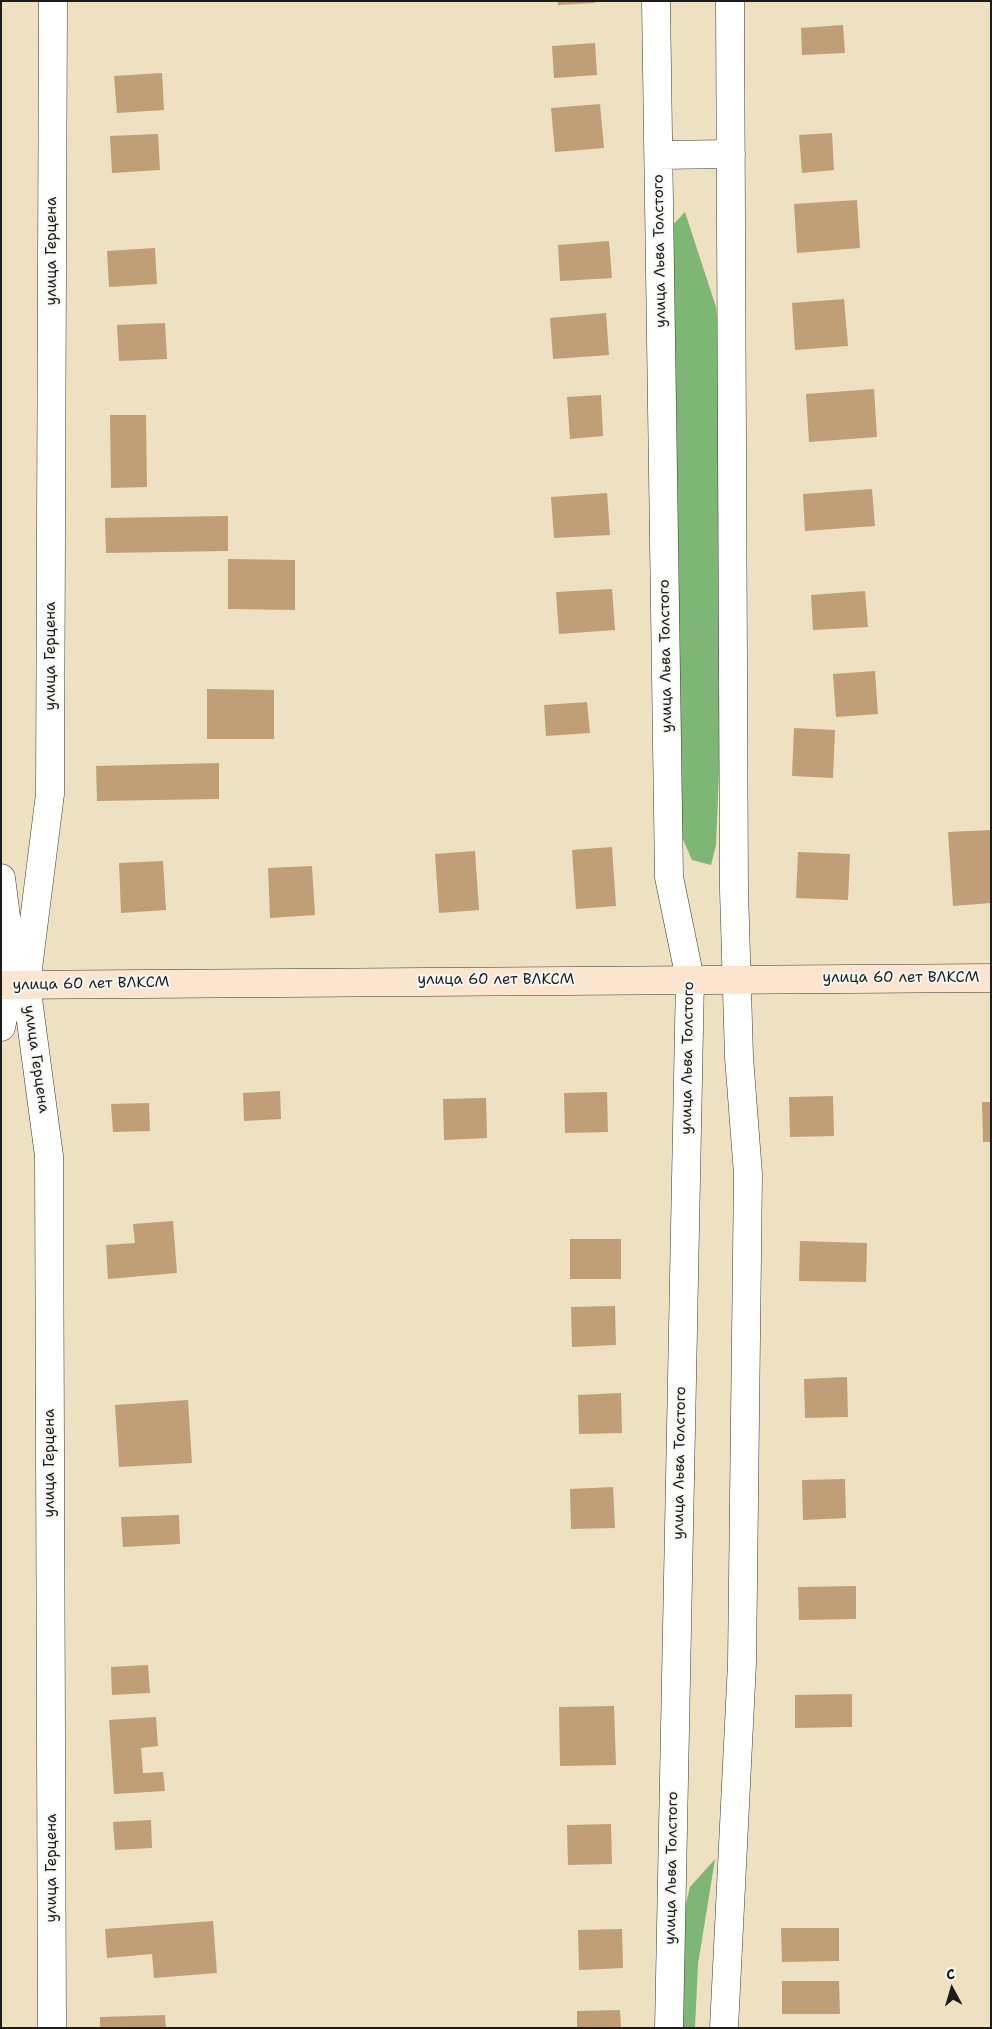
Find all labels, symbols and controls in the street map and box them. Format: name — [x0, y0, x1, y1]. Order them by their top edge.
street label: улица Льва Толстого — [650, 174, 670, 328]
street label: улица Герцена — [43, 197, 61, 305]
street label: улица Льва Толстого — [656, 579, 676, 733]
street label: улица Герцена — [42, 602, 60, 710]
street label: улица 60 лет ВЛКСМ — [823, 969, 979, 987]
street label: улица 60 лет ВЛКСМ — [418, 971, 574, 989]
street label: улица 60 лет ВЛКСМ — [12, 974, 170, 994]
street label: улица Льва Толстого — [678, 981, 698, 1135]
street label: улица Герцена — [20, 1004, 52, 1114]
street label: улица Льва Толстого — [670, 1386, 690, 1540]
street label: улица Герцена — [41, 1409, 59, 1517]
street label: улица Льва Толстого — [662, 1791, 682, 1945]
street label: улица Герцена — [43, 1814, 61, 1922]
north arrow — [927, 1964, 977, 2014]
text: С — [945, 1965, 956, 1983]

